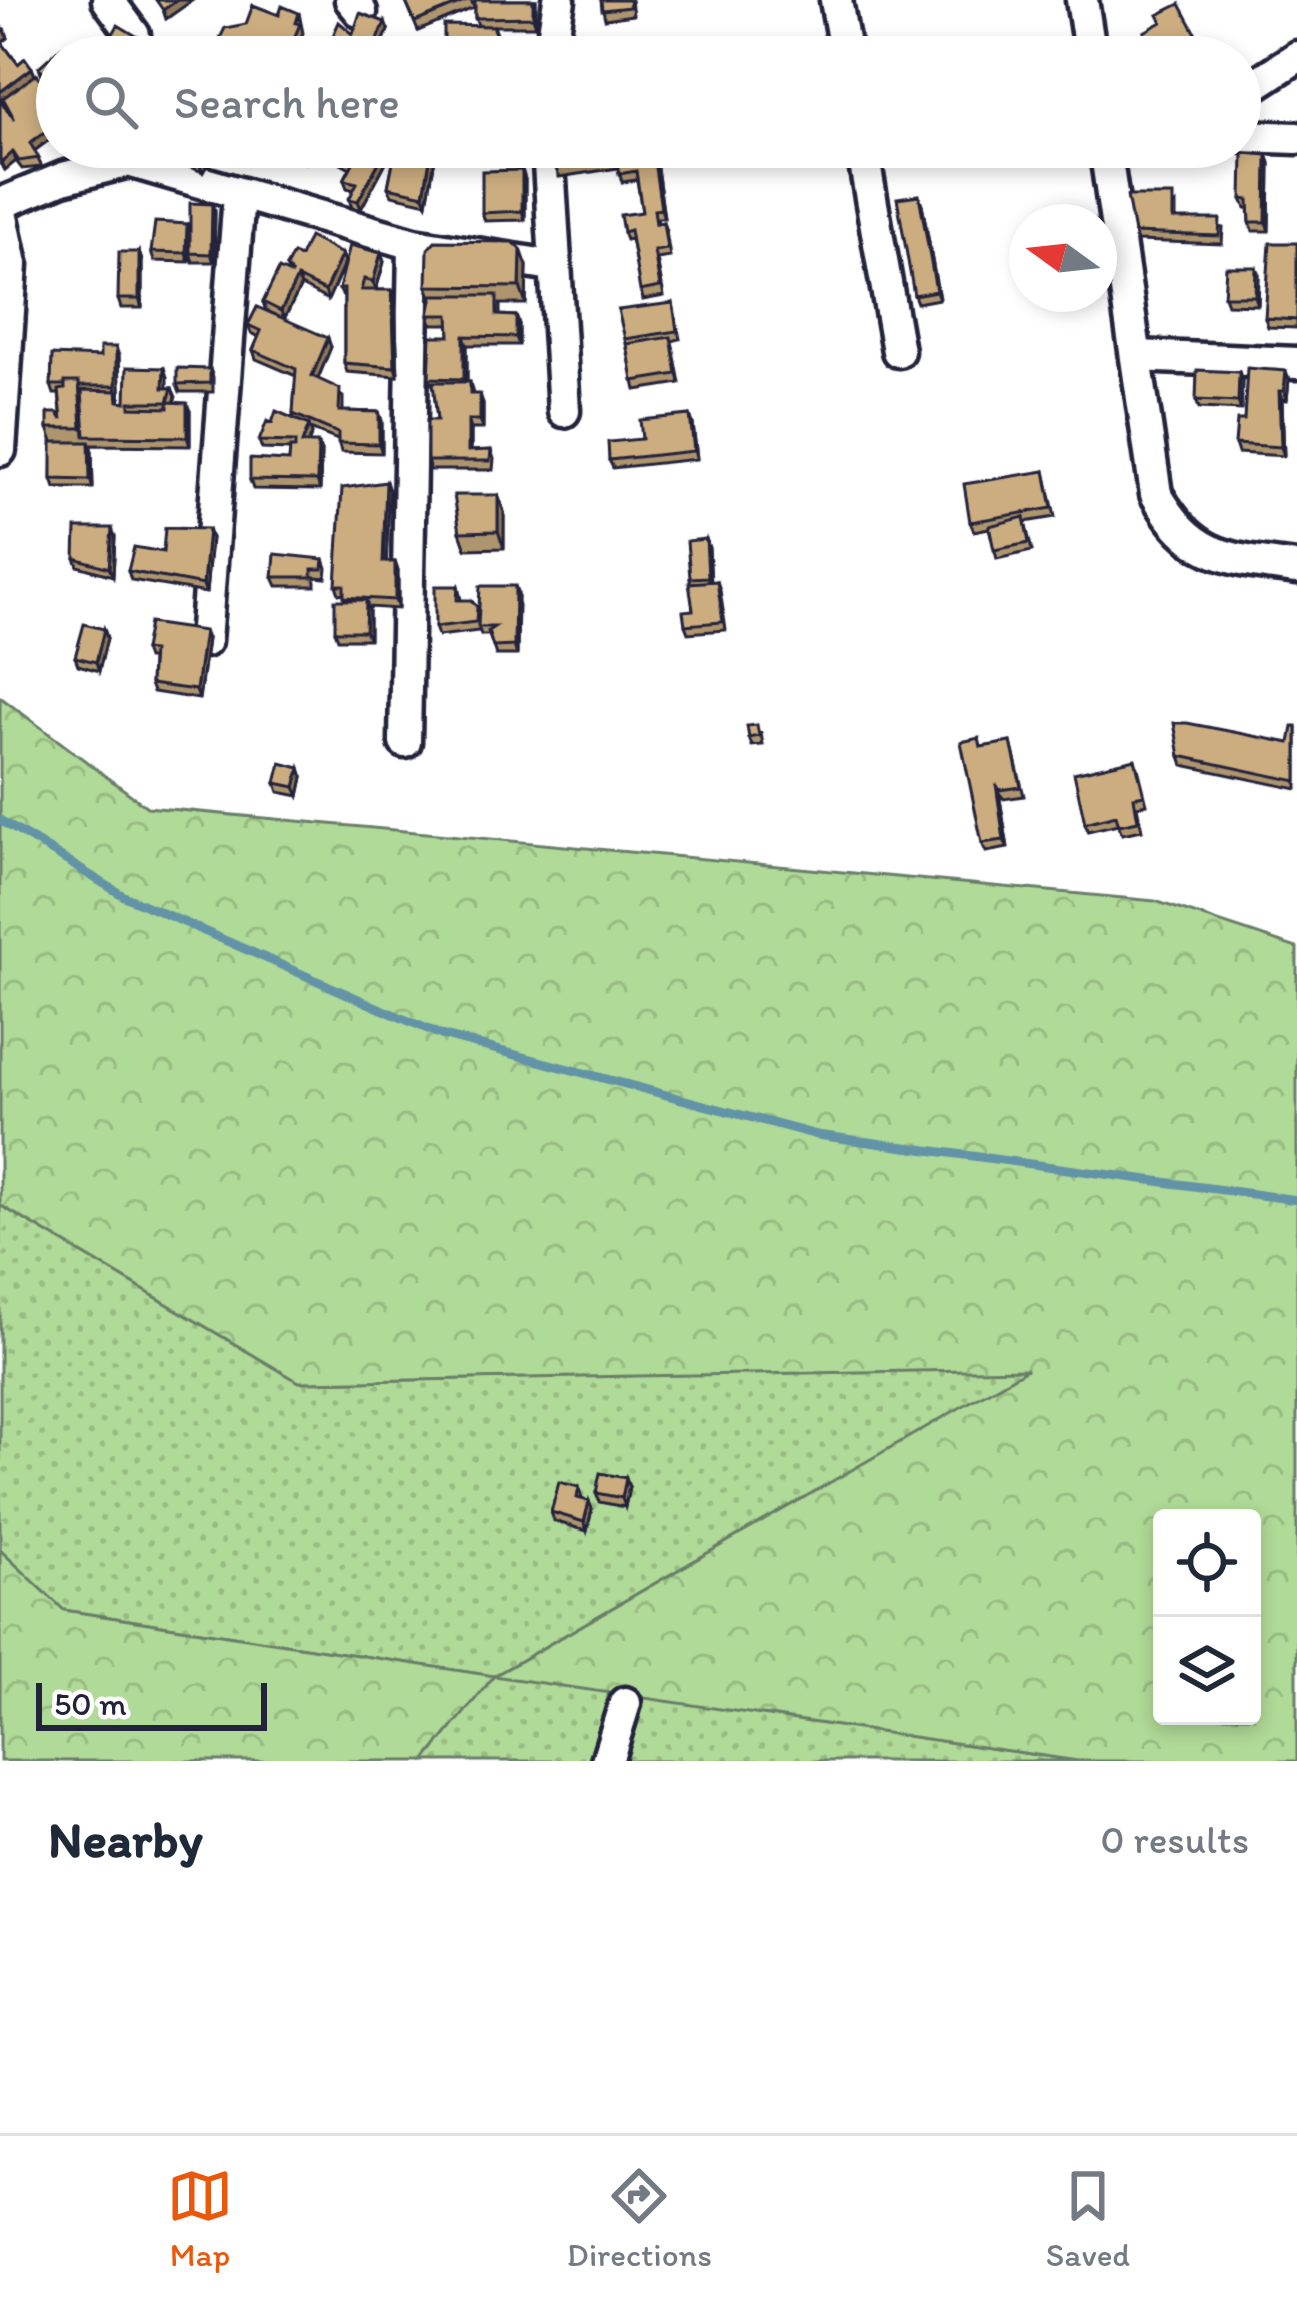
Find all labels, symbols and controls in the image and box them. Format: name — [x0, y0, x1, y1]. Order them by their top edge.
search box — [36, 36, 1261, 168]
icon: search — [78, 69, 144, 135]
text: Search here — [174, 75, 400, 129]
north arrow — [1009, 204, 1117, 312]
map controls — [1153, 1509, 1261, 1725]
button: locate — [1153, 1509, 1261, 1617]
button: layers — [1153, 1617, 1261, 1725]
scale bar — [36, 1677, 267, 1730]
text: 50 m — [54, 1684, 127, 1723]
text: Nearby — [48, 1809, 203, 1870]
text: 0 results — [1100, 1816, 1249, 1863]
tab: Map — [167, 2163, 233, 2274]
tab: Directions — [567, 2163, 712, 2274]
tab: Saved — [1046, 2163, 1130, 2274]

